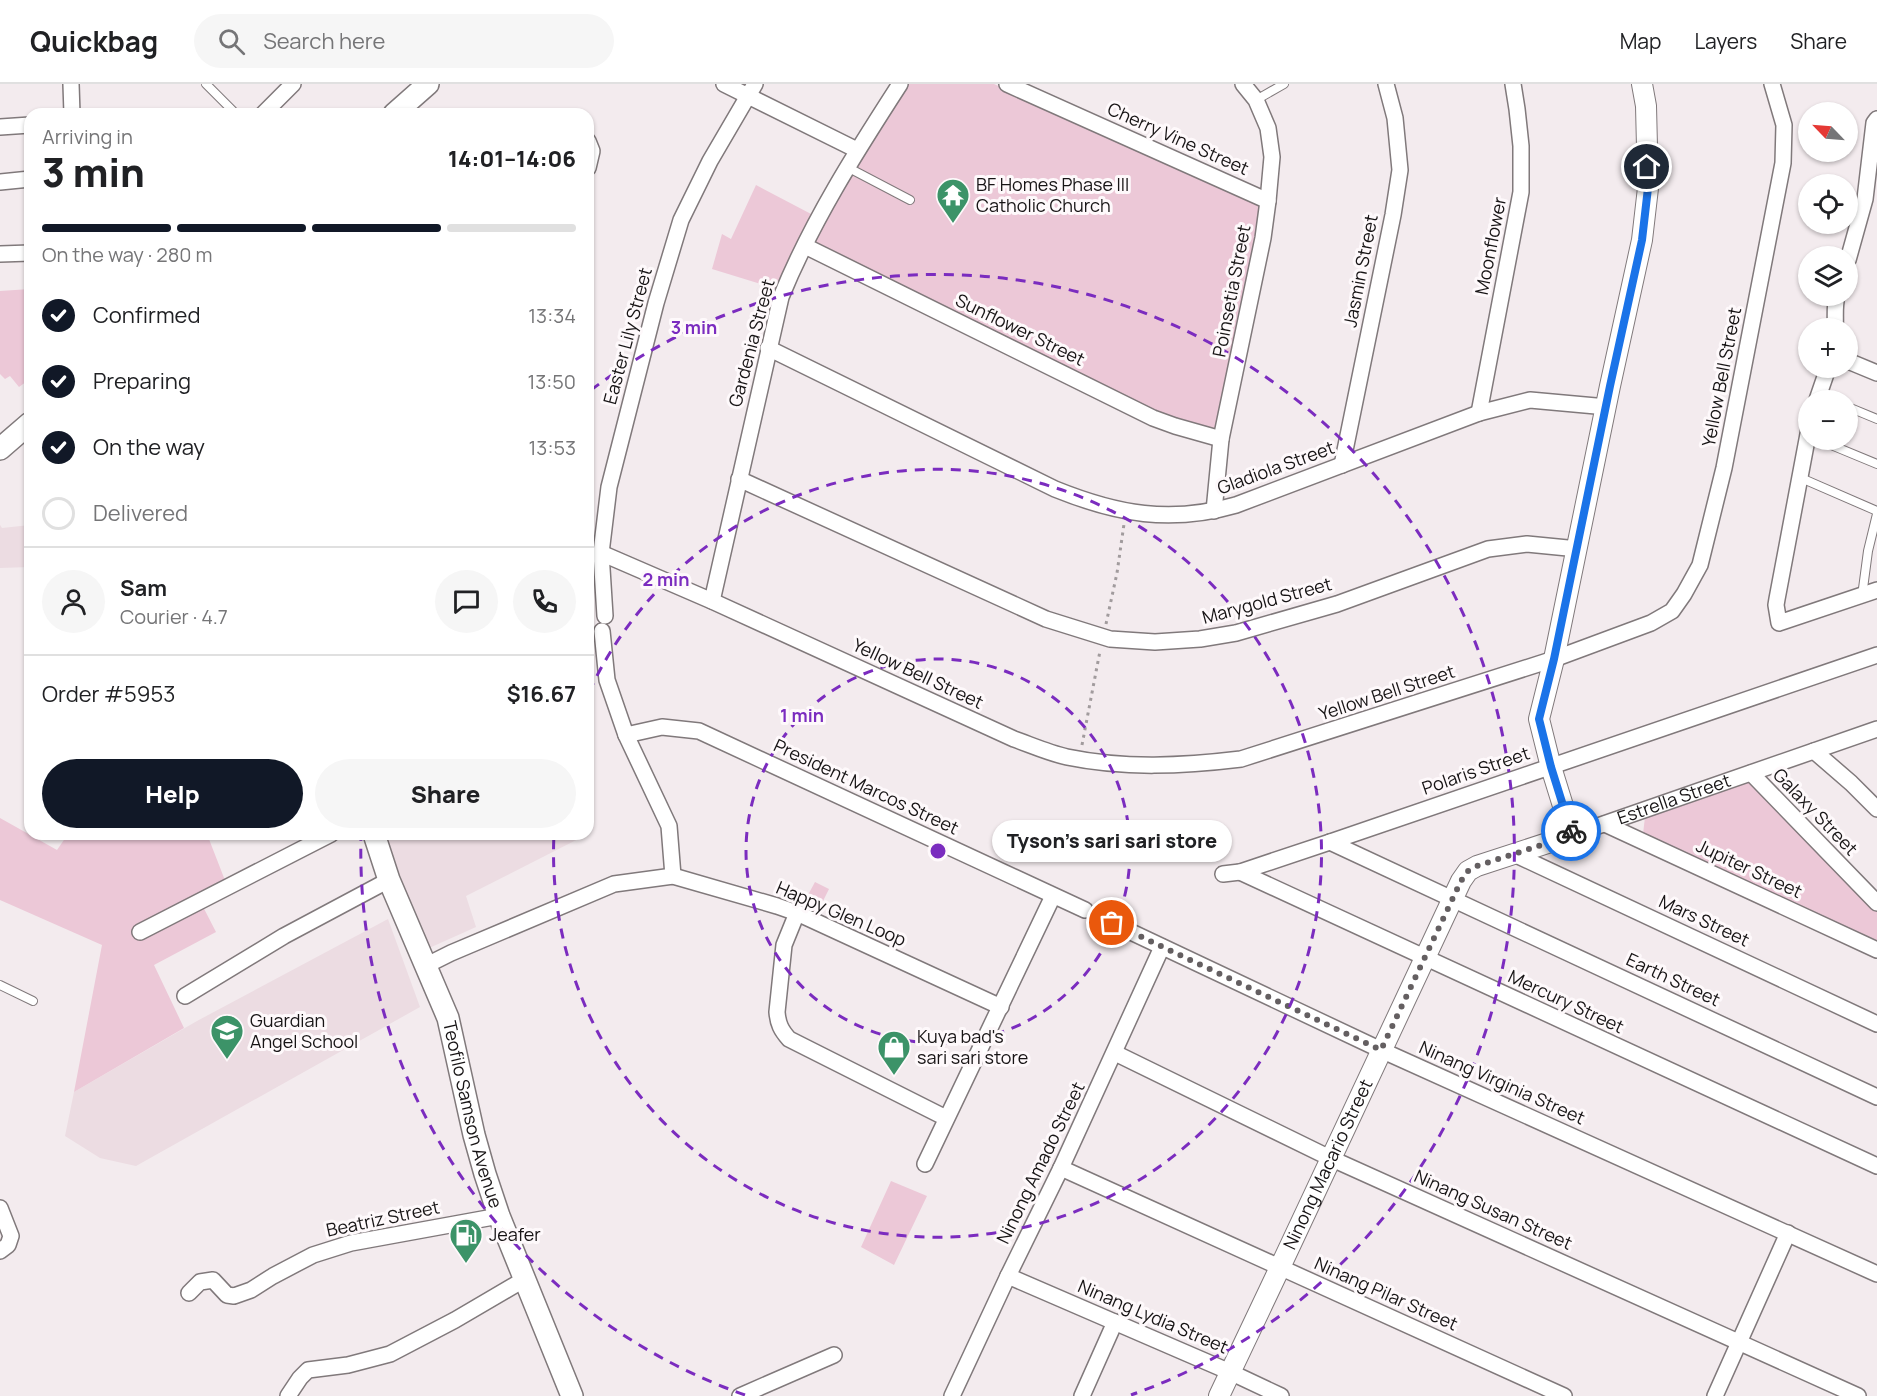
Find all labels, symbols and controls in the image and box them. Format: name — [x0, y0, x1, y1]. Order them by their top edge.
search box — [194, 14, 614, 68]
text: Quickbag — [30, 22, 158, 60]
icon: search — [215, 25, 248, 58]
text: Search here — [263, 26, 385, 56]
text: Map — [1620, 27, 1661, 55]
text: Layers — [1694, 27, 1757, 55]
text: Share — [1790, 27, 1847, 55]
street label: Cherry Vine Street — [1104, 96, 1253, 180]
north arrow — [1798, 102, 1858, 162]
map controls — [1798, 102, 1858, 450]
text: Arriving in — [42, 123, 133, 150]
pin — [1621, 141, 1672, 192]
text: 14:01–14:06 — [448, 144, 576, 174]
text: 3 min — [42, 145, 145, 199]
icon: home — [1630, 150, 1663, 183]
place label: BF Homes Phase III Catholic Church — [976, 172, 1129, 217]
button: locate — [1798, 174, 1858, 234]
temple icon: BF Homes Phase III Catholic Church — [935, 177, 971, 224]
street label: Moonflower — [1469, 194, 1511, 297]
street label: Jasmin Street — [1337, 212, 1383, 329]
street label: Poinsetia Street — [1206, 223, 1256, 359]
text: On the way · 280 m — [42, 241, 212, 268]
button: layers — [1798, 246, 1858, 306]
street label: Easter Lily Street — [597, 265, 657, 407]
street label: Gardenia Street — [722, 276, 780, 409]
street label: Sunflower Street — [952, 287, 1089, 371]
icon: check — [42, 299, 75, 332]
text: Confirmed — [93, 300, 201, 330]
text: 13:34 — [528, 302, 576, 329]
street label: Yellow Bell Street — [1696, 305, 1746, 449]
text: 3 min — [671, 315, 717, 339]
button: + — [1798, 318, 1858, 378]
icon: check — [42, 365, 75, 398]
text: Preparing — [93, 366, 191, 396]
text: 13:50 — [527, 368, 576, 395]
button: − — [1798, 390, 1858, 450]
icon: check — [42, 431, 75, 464]
text: On the way — [93, 432, 205, 462]
text: 13:53 — [529, 434, 576, 461]
street label: Gladiola Street — [1214, 435, 1338, 499]
text: Delivered — [93, 498, 188, 528]
text: 2 min — [643, 567, 689, 591]
button: person — [42, 570, 105, 633]
button: chat — [435, 570, 498, 633]
button: phone — [513, 570, 576, 633]
street label: Marygold Street — [1199, 571, 1334, 629]
text: Sam — [120, 573, 167, 603]
text: Courier · 4.7 — [120, 603, 228, 630]
street label: Yellow Bell Street — [849, 632, 988, 714]
street label: Yellow Bell Street — [1316, 659, 1458, 725]
text: Order #5953 — [42, 679, 175, 709]
text: $16.67 — [507, 679, 576, 709]
text: 1 min — [780, 703, 824, 727]
street label: President Marcos Street — [770, 733, 963, 840]
street label: Polaris Street — [1419, 740, 1533, 800]
button: Help — [42, 759, 303, 828]
button: Share — [315, 759, 576, 828]
street label: Galaxy Street — [1768, 763, 1863, 860]
street label: Estrella Street — [1614, 768, 1734, 829]
courier — [1541, 801, 1601, 861]
icon: bike — [1555, 815, 1588, 848]
callout: Tyson's sari sari store — [992, 821, 1232, 863]
text: Tyson's sari sari store — [1007, 827, 1217, 854]
street label: Jupiter Street — [1693, 833, 1806, 903]
centre of rings — [928, 841, 948, 861]
street label: Happy Glen Loop — [773, 875, 910, 951]
street label: Mars Street — [1655, 889, 1754, 952]
pin — [1086, 897, 1137, 948]
icon: bag — [1095, 906, 1128, 939]
street label: Earth Street — [1623, 947, 1724, 1011]
street label: Mercury Street — [1505, 964, 1628, 1038]
place label: Guardian Angel School — [250, 1008, 358, 1053]
school or university icon: Guardian Angel School — [209, 1013, 245, 1060]
street label: Teofilo Samson Avenue — [438, 1018, 508, 1211]
place label: Kuya bad's sari sari store — [917, 1024, 1028, 1069]
shop icon: Kuya bad's sari sari store — [876, 1029, 912, 1076]
street label: Ninang Virginia Street — [1416, 1035, 1589, 1129]
street label: Ninong Macario Street — [1277, 1075, 1378, 1253]
street label: Ninong Amado Street — [990, 1078, 1090, 1247]
street label: Ninang Susan Street — [1411, 1163, 1576, 1255]
street label: Beatriz Street — [324, 1194, 442, 1242]
fuel station icon: Jeafer — [448, 1217, 484, 1264]
place label: Jeafer — [489, 1222, 541, 1246]
street label: Ninang Pilar Street — [1311, 1251, 1462, 1335]
street label: Ninang Lydia Street — [1075, 1274, 1232, 1359]

